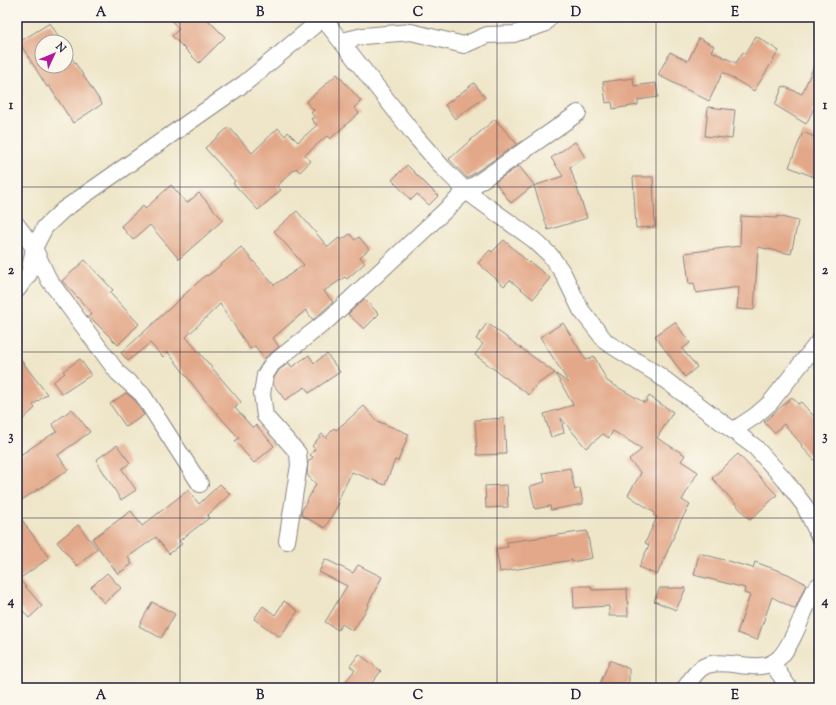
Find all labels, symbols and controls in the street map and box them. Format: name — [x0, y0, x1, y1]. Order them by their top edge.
text: A — [96, 4, 107, 22]
text: B — [256, 4, 265, 22]
text: C — [413, 4, 423, 22]
text: D — [571, 4, 581, 22]
text: E — [731, 4, 739, 22]
north arrow — [34, 34, 74, 74]
text: N — [51, 38, 69, 57]
text: 1 — [9, 97, 14, 115]
text: 1 — [823, 97, 828, 115]
text: 2 — [8, 262, 15, 280]
text: 2 — [822, 262, 829, 280]
text: 3 — [8, 428, 14, 446]
text: 3 — [822, 428, 828, 446]
text: 4 — [7, 593, 15, 611]
text: 4 — [821, 593, 829, 611]
text: A — [96, 687, 107, 705]
text: B — [256, 687, 265, 705]
text: C — [413, 687, 423, 705]
text: D — [571, 687, 581, 705]
text: E — [731, 687, 739, 705]

